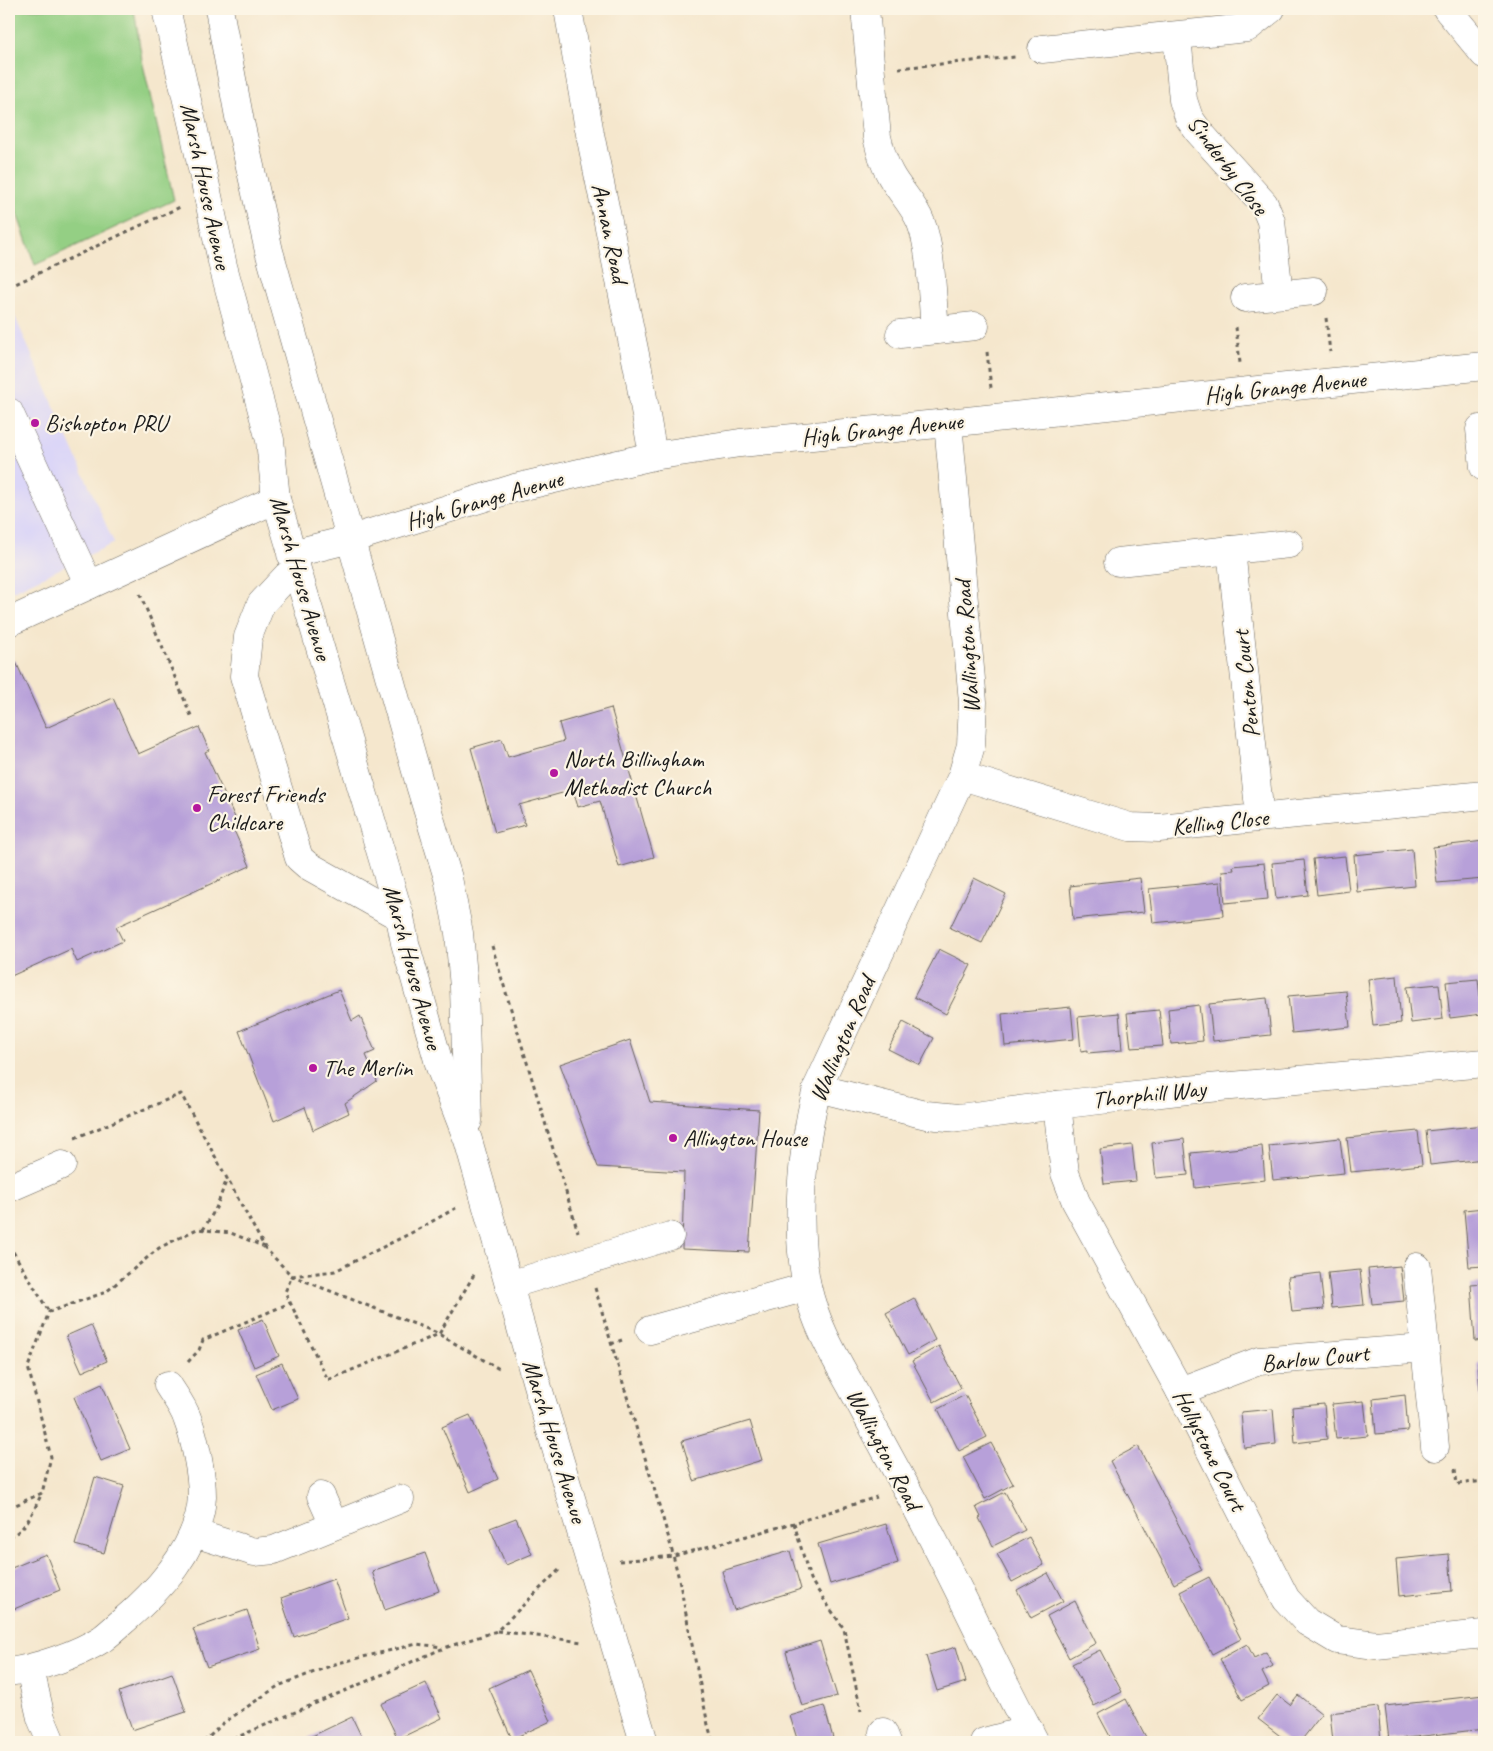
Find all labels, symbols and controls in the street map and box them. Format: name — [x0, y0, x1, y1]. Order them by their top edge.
street label: Marsh House Avenue — [174, 100, 239, 274]
street label: Sinderby Close — [1181, 109, 1277, 223]
street label: Annan Road — [585, 181, 636, 289]
street label: High Grange Avenue — [1203, 363, 1369, 410]
street label: High Grange Avenue — [800, 405, 966, 452]
place label: Bishopton PRU — [45, 408, 171, 438]
marker: Bishopton PRU — [29, 417, 41, 429]
street label: High Grange Avenue — [402, 463, 568, 537]
street label: Marsh House Avenue — [263, 493, 339, 666]
street label: Wallington Road — [947, 576, 987, 714]
street label: Penton Court — [1225, 627, 1267, 739]
place label: North Billingham Methodist Church — [564, 744, 712, 802]
marker: North Billingham Methodist Church — [548, 767, 560, 779]
place label: Forest Friends Childcare — [207, 779, 327, 837]
marker: Forest Friends Childcare — [191, 802, 203, 814]
street label: Kelling Close — [1170, 802, 1272, 842]
street label: Marsh House Avenue — [377, 881, 450, 1055]
street label: Wallington Road — [802, 969, 883, 1106]
place label: The Merlin — [323, 1053, 413, 1083]
marker: The Merlin — [307, 1062, 319, 1074]
street label: Thorphill Way — [1091, 1073, 1209, 1115]
place label: Allington House — [683, 1123, 809, 1153]
marker: Allington House — [667, 1132, 679, 1144]
street label: Barlow Court — [1260, 1337, 1372, 1379]
street label: Marsh House Avenue — [516, 1356, 595, 1528]
street label: Wallington Road — [840, 1383, 930, 1518]
street label: Hollystone Court — [1167, 1384, 1254, 1518]

